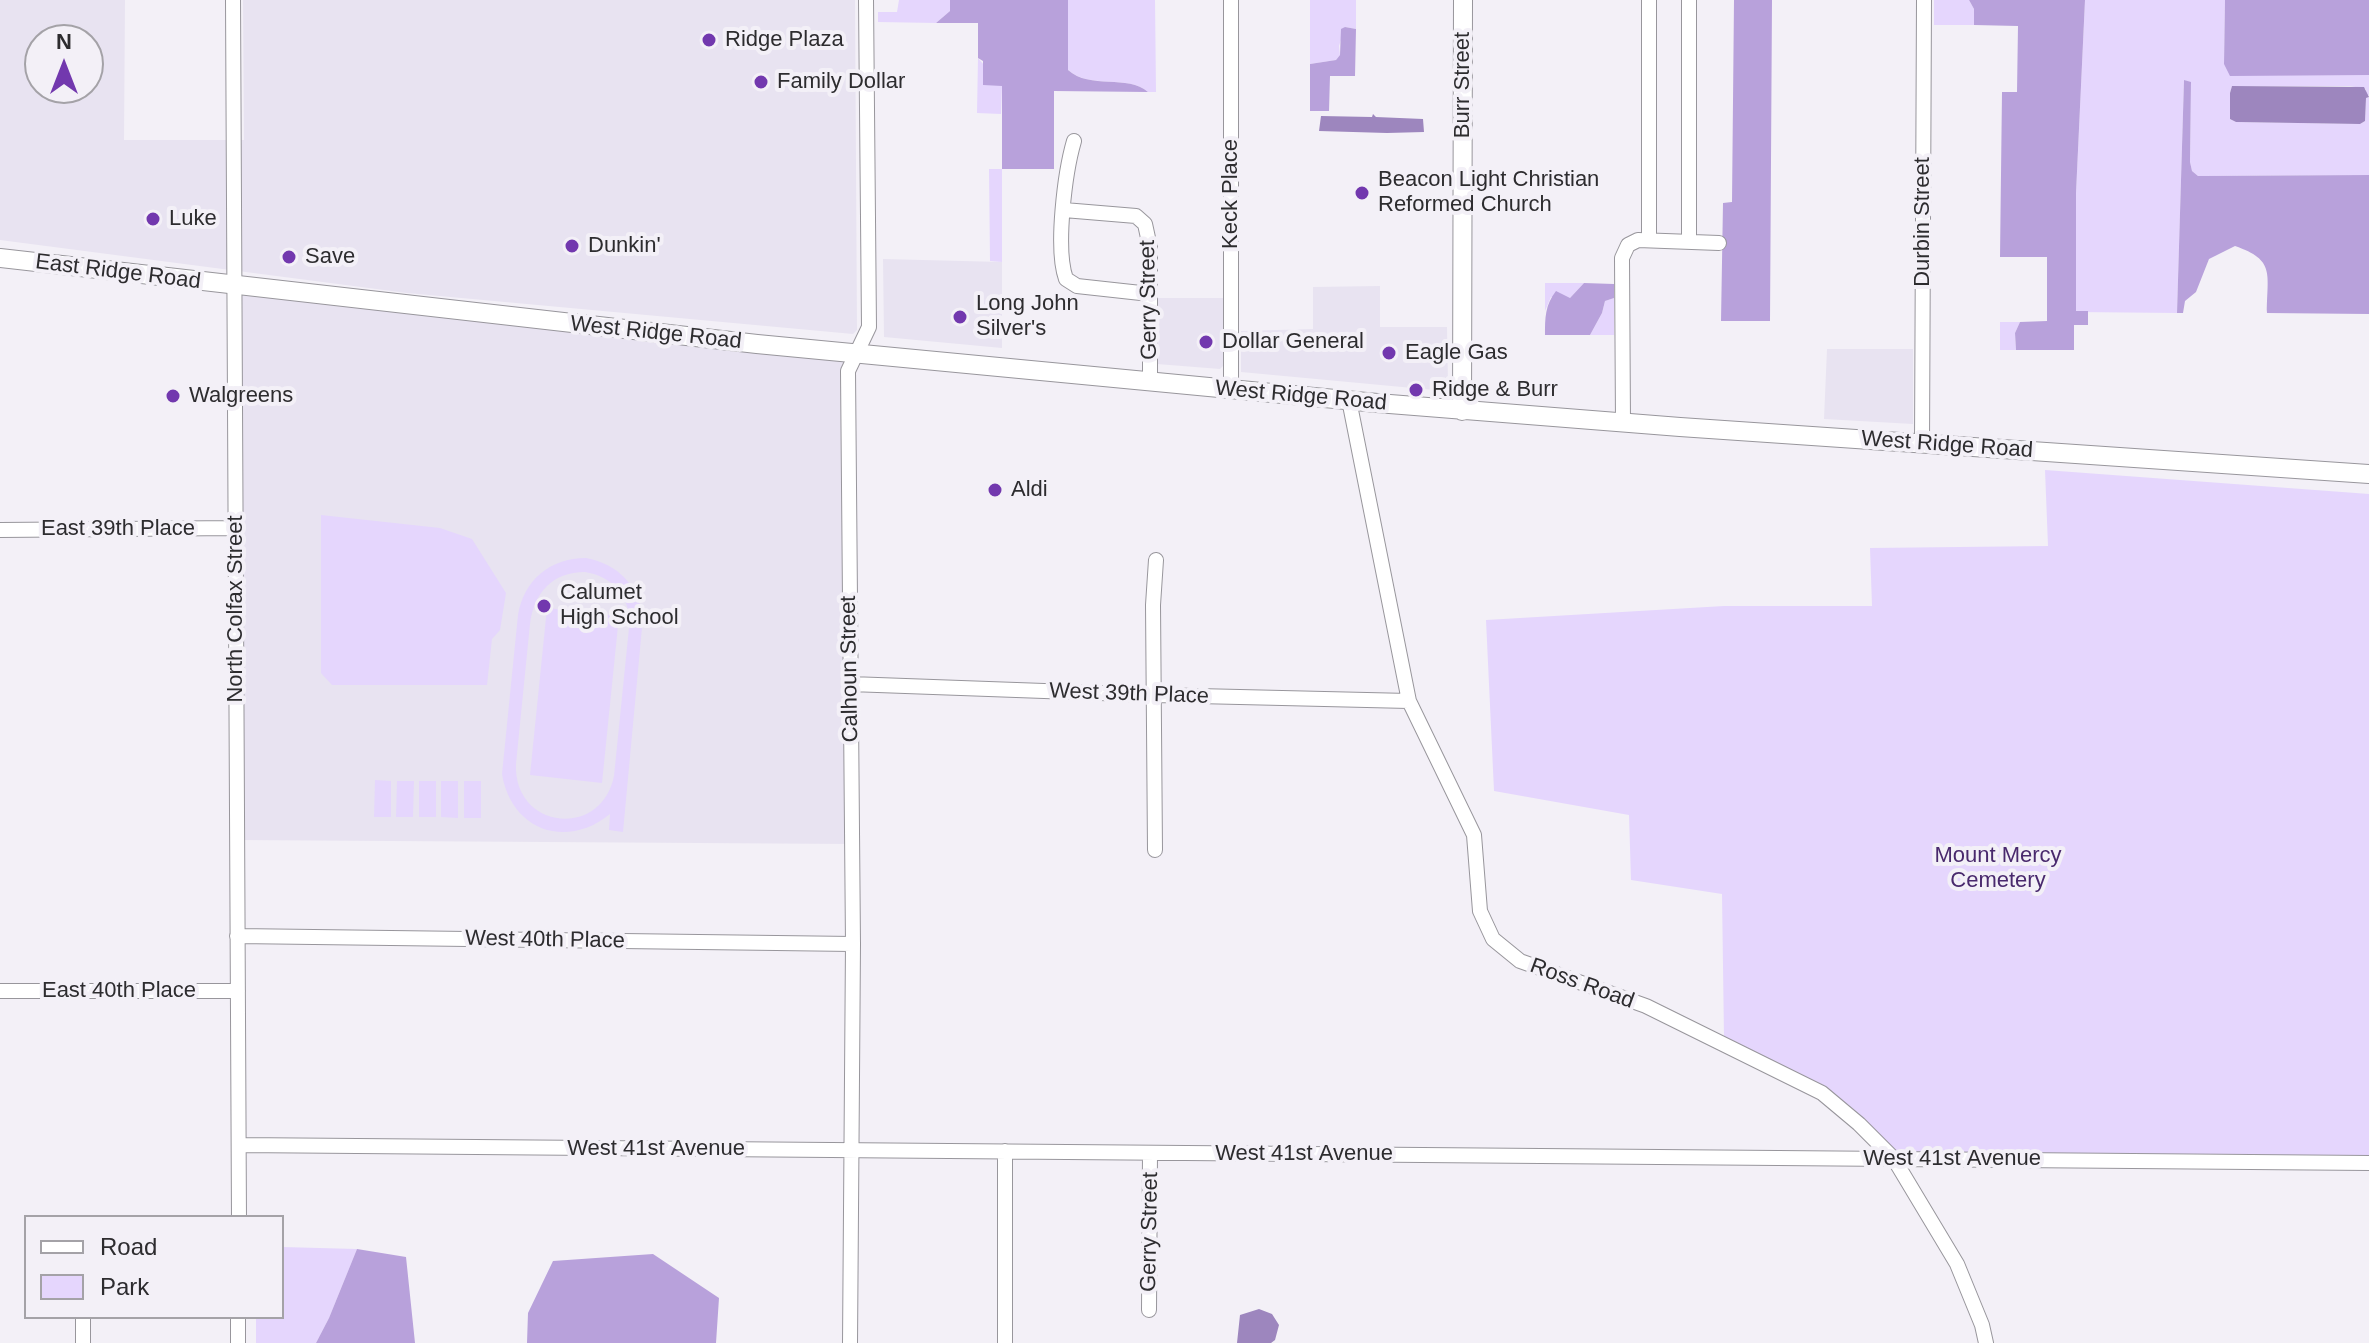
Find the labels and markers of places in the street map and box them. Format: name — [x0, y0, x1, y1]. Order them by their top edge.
place label: Ridge Plaza — [725, 27, 844, 53]
marker: Ridge Plaza — [700, 31, 718, 49]
place label: Family Dollar — [777, 69, 905, 95]
marker: Family Dollar — [752, 73, 770, 91]
place label: Beacon Light Christian Reformed Church — [1378, 167, 1599, 218]
marker: Beacon Light Christian Reformed Church — [1353, 184, 1371, 202]
place label: Luke — [169, 206, 217, 232]
marker: Luke — [144, 210, 162, 228]
place label: Dunkin' — [588, 233, 661, 259]
marker: Dunkin' — [563, 237, 581, 255]
place label: Save — [305, 244, 355, 270]
marker: Save — [280, 248, 298, 266]
place label: Long John Silver's — [976, 291, 1079, 342]
marker: Long John Silver's — [951, 308, 969, 326]
place label: Dollar General — [1222, 329, 1364, 355]
marker: Dollar General — [1197, 333, 1215, 351]
place label: Eagle Gas — [1405, 340, 1508, 366]
marker: Eagle Gas — [1380, 344, 1398, 362]
place label: Ridge & Burr — [1432, 377, 1558, 403]
marker: Ridge & Burr — [1407, 381, 1425, 399]
place label: Walgreens — [189, 383, 293, 409]
marker: Walgreens — [164, 387, 182, 405]
place label: Aldi — [1011, 477, 1048, 503]
marker: Aldi — [986, 481, 1004, 499]
place label: Calumet High School — [560, 580, 679, 632]
marker: Calumet High School — [535, 597, 553, 615]

